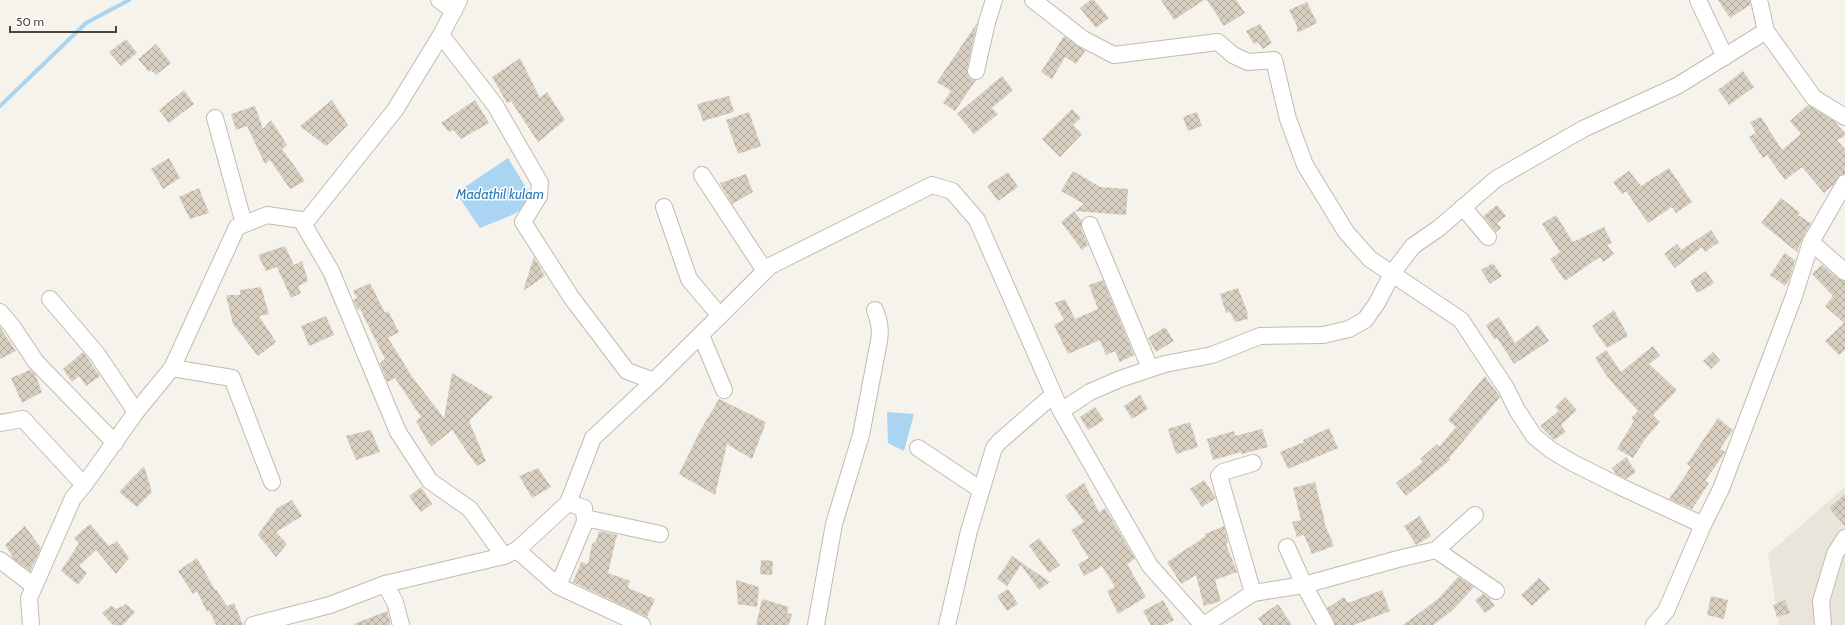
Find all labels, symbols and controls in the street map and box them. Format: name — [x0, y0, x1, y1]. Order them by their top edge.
scale bar — [10, 8, 116, 34]
text: 50 m — [16, 14, 44, 29]
water label: Madathil kulam — [455, 185, 544, 203]

